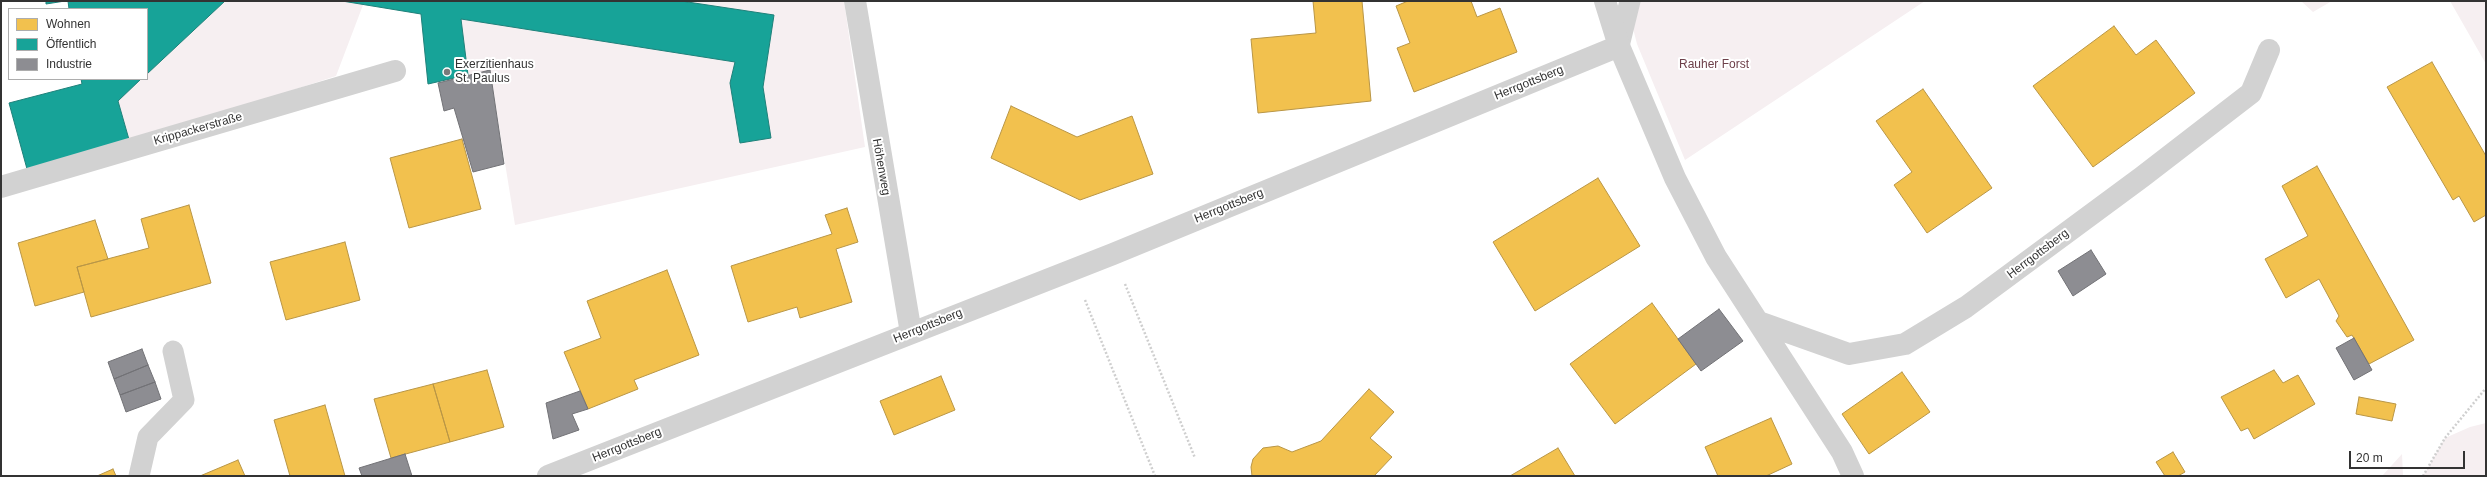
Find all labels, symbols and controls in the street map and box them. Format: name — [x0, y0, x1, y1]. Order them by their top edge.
legend — [8, 8, 148, 80]
text: Wohnen — [46, 17, 90, 31]
text: Öffentlich — [46, 37, 96, 51]
text: Industrie — [46, 57, 92, 71]
place label: Exerzitienhaus St. Paulus — [455, 58, 534, 86]
park label: Rauher Forst — [1679, 58, 1749, 72]
street label: Herrgottsberg — [1492, 63, 1566, 103]
marker: Exerzitienhaus St. Paulus — [442, 67, 452, 77]
street label: Krippackerstraße — [152, 109, 244, 149]
street label: Höhenweg — [869, 137, 893, 197]
street label: Herrgottsberg — [1192, 186, 1266, 226]
street label: Herrgottsberg — [2004, 226, 2072, 282]
street label: Herrgottsberg — [891, 306, 965, 346]
street label: Herrgottsberg — [590, 425, 664, 465]
scale bar — [2351, 443, 2467, 469]
text: 20 m — [2356, 451, 2383, 465]

